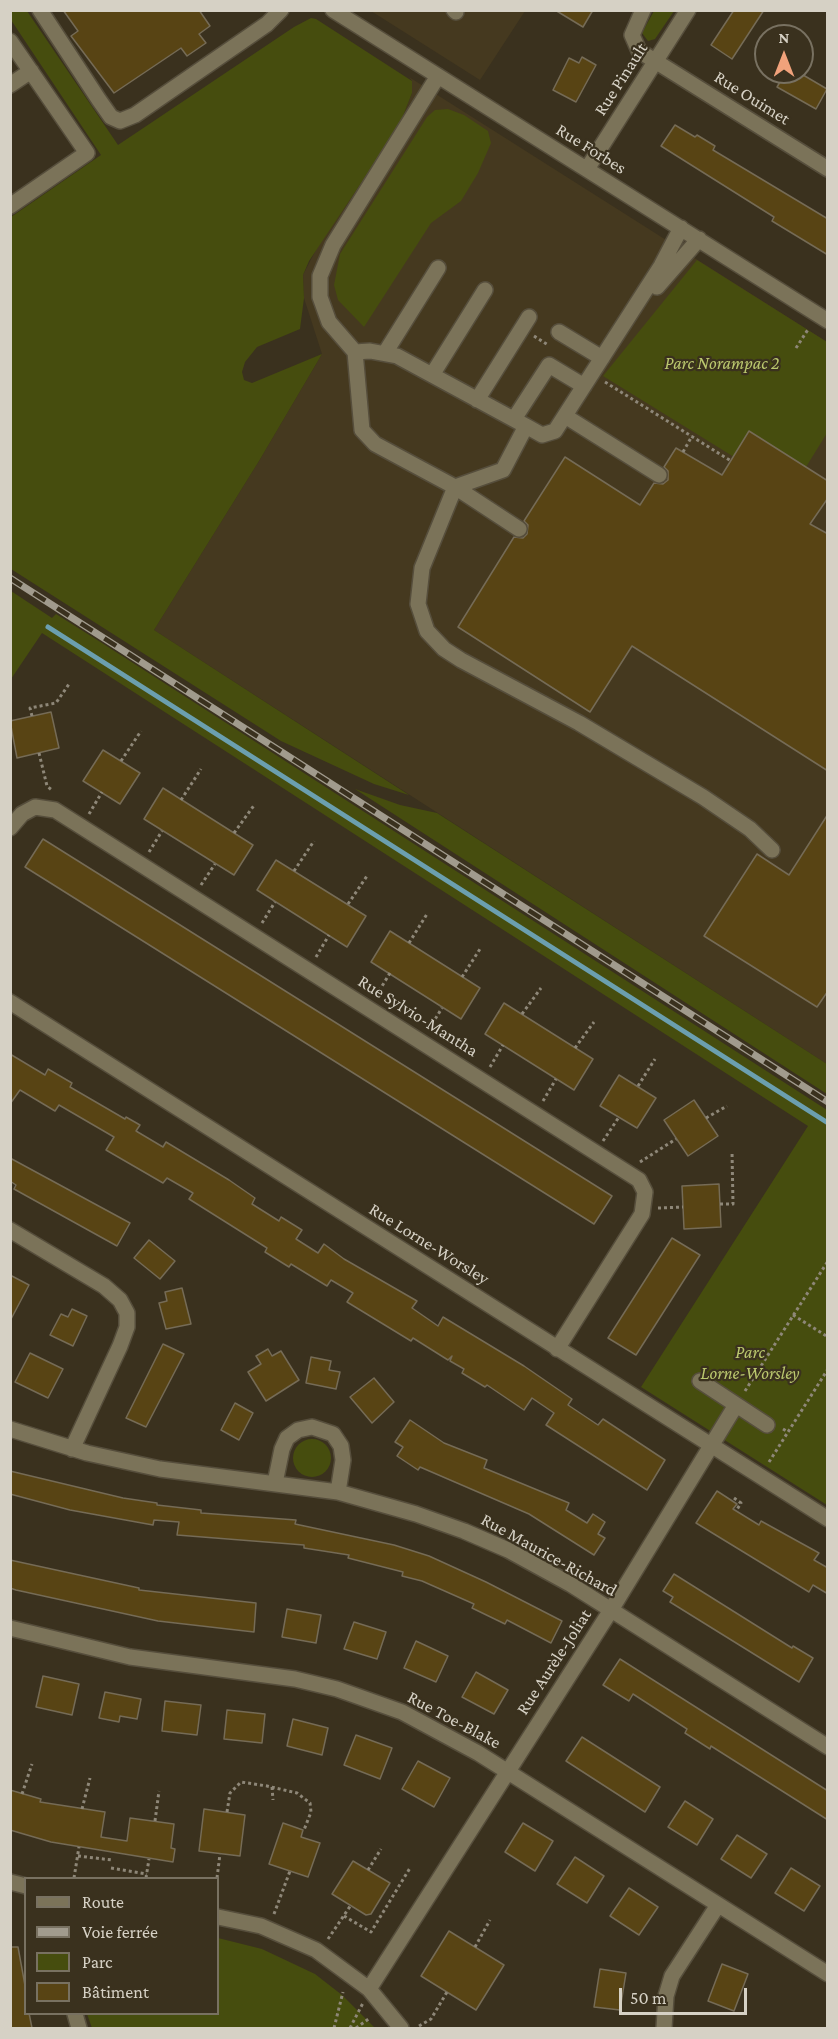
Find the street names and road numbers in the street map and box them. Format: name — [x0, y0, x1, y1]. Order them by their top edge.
street label: Rue Pinault — [589, 38, 653, 120]
street label: Rue Ouimet — [710, 66, 794, 130]
street label: Rue Forbes — [552, 119, 630, 179]
street label: Rue Sylvio-Mantha — [354, 970, 482, 1062]
street label: Rue Lorne-Worsley — [365, 1198, 493, 1290]
street label: Rue Maurice-Richard — [477, 1509, 621, 1601]
street label: Rue Aurèle-Joliat — [512, 1605, 596, 1719]
street label: Rue Toe-Blake — [404, 1686, 504, 1754]

